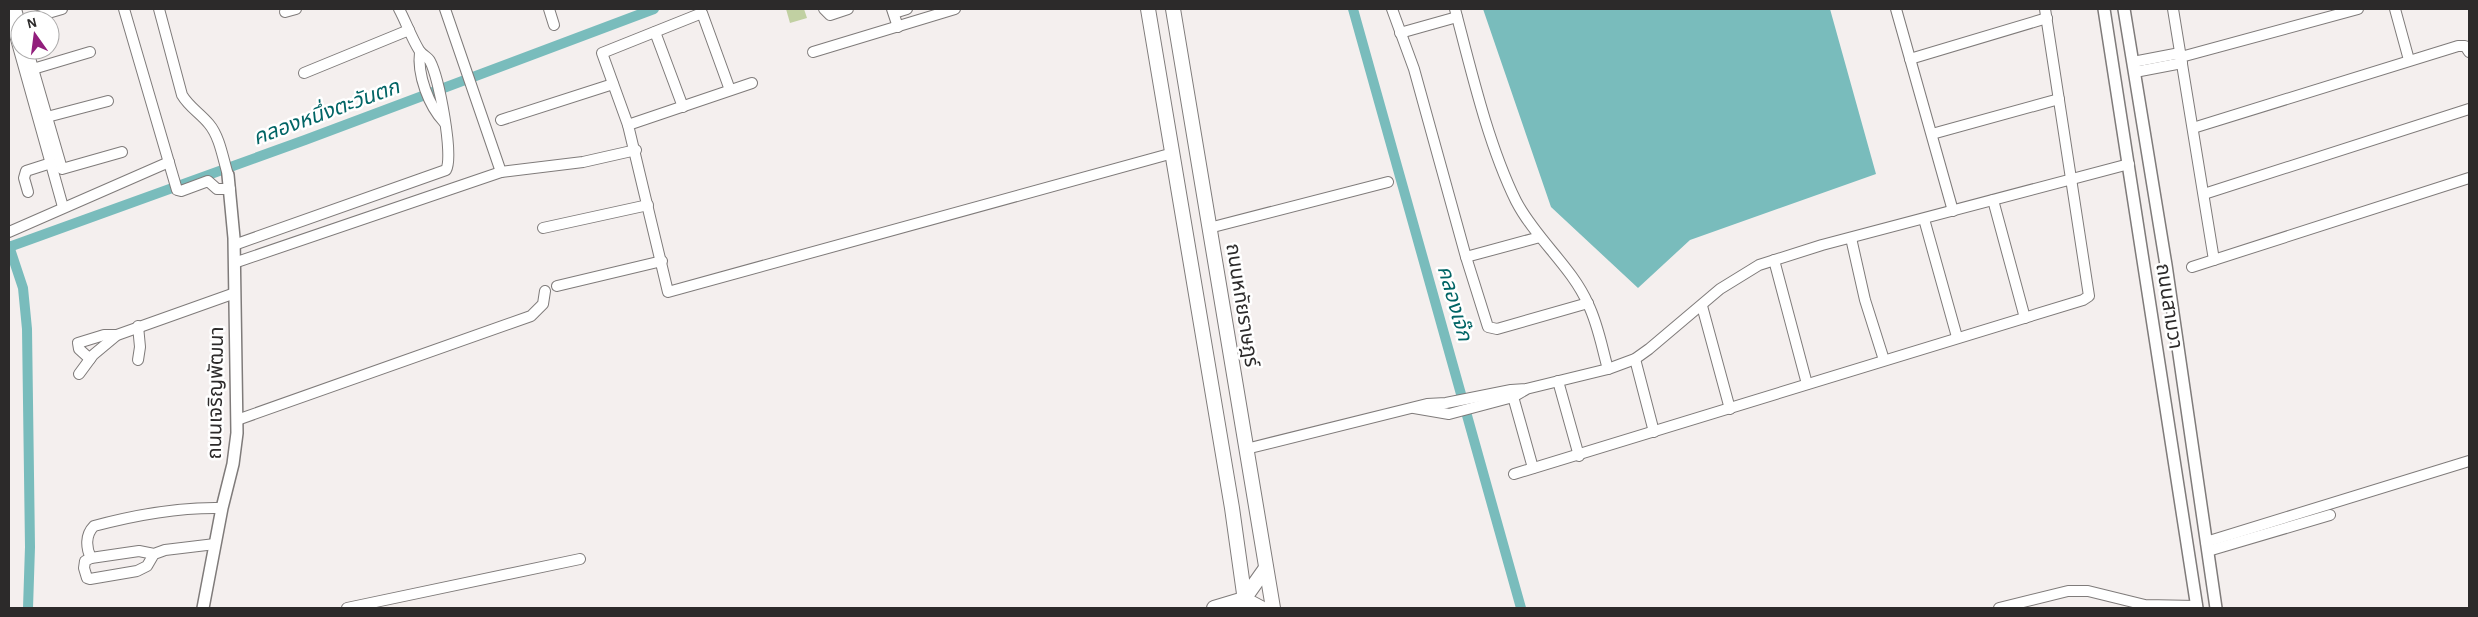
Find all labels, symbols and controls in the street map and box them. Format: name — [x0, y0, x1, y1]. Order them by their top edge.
north arrow — [10, 10, 60, 60]
text: N — [26, 15, 39, 31]
water label: คลองหนึ่งตะวันตก — [248, 71, 404, 149]
street label: ถนนหทัยราษฎร์ — [1222, 242, 1262, 369]
street label: ถนนสามวา — [2152, 262, 2186, 350]
water label: คลองเจ๊ก — [1434, 263, 1477, 345]
street label: ถนนเจริญพัฒนา — [205, 326, 227, 460]

